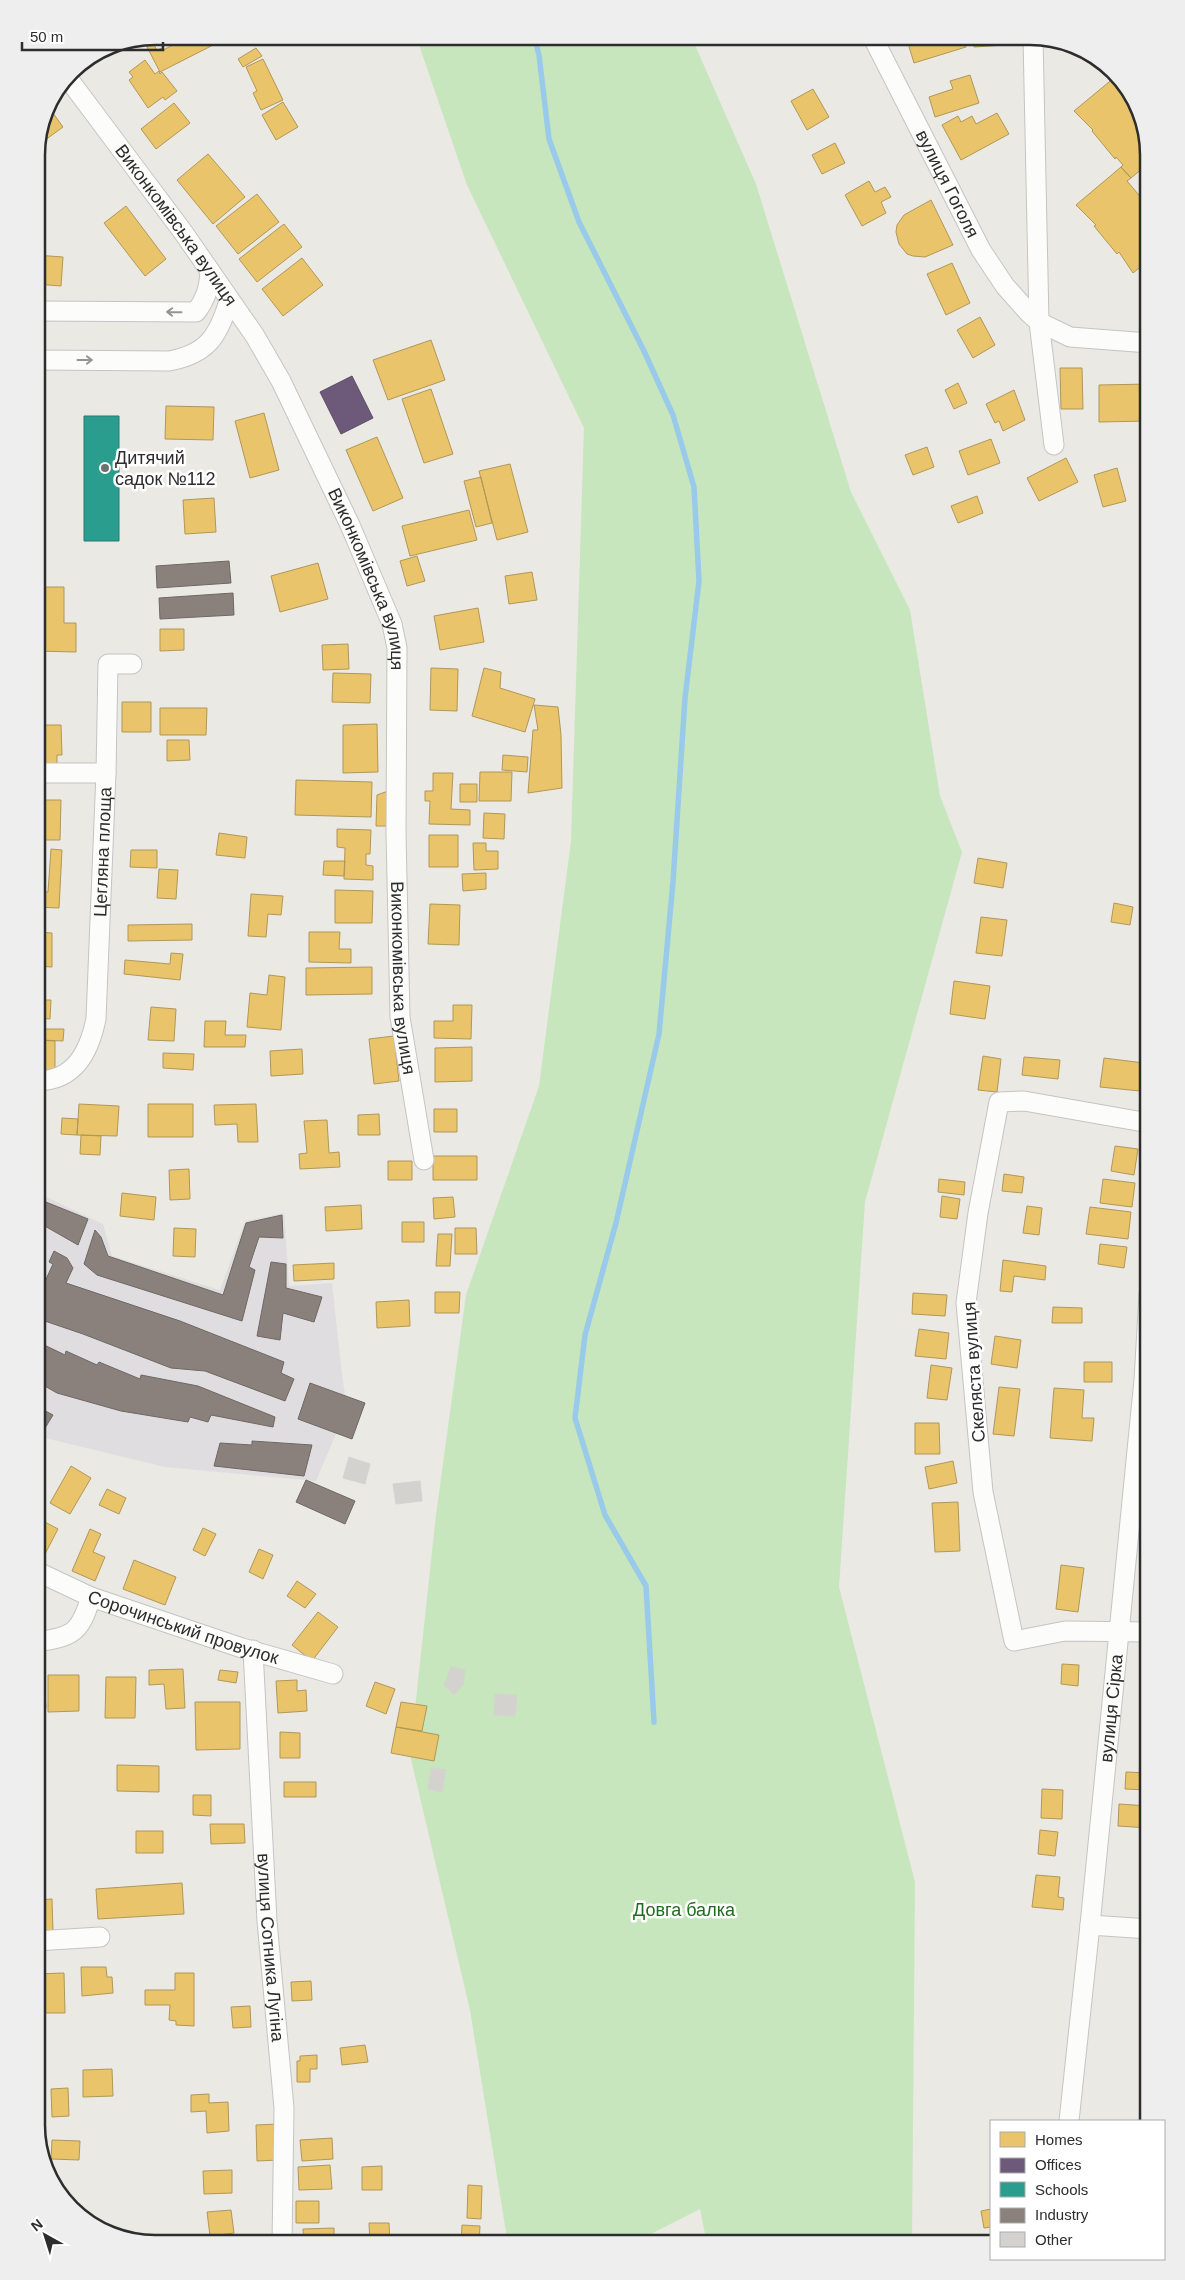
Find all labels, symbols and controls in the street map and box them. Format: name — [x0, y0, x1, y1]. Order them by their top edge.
scale bar — [22, 20, 164, 52]
text: 50 m — [30, 28, 63, 45]
street label: вулиця Гоголя — [912, 127, 983, 241]
street label: Виконкомівська вулиця — [111, 141, 241, 310]
one-way arrow — [166, 307, 182, 317]
one-way arrow — [76, 355, 93, 365]
place label: Дитячий садок №112 — [115, 448, 215, 489]
marker: Дитячий садок №112 — [99, 462, 111, 474]
street label: Виконкомівська вулиця — [324, 485, 407, 670]
street label: Цегляна площа — [90, 786, 115, 917]
street label: Виконкомівська вулиця — [387, 881, 419, 1076]
street label: Скеляста вулиця — [959, 1301, 989, 1443]
street label: Сорочинський провулок — [85, 1587, 281, 1668]
street label: вулиця Сірка — [1096, 1652, 1127, 1763]
street label: вулиця Сотника Лугіна — [254, 1853, 288, 2044]
park label: Довга балка — [633, 1900, 736, 1920]
legend — [990, 2120, 1165, 2260]
text: Homes — [1035, 2131, 1083, 2148]
text: Offices — [1035, 2156, 1081, 2173]
text: Schools — [1035, 2181, 1088, 2198]
text: Industry — [1035, 2206, 1089, 2223]
north arrow — [20, 2210, 70, 2260]
text: N — [28, 2215, 46, 2234]
text: Other — [1035, 2231, 1073, 2248]

